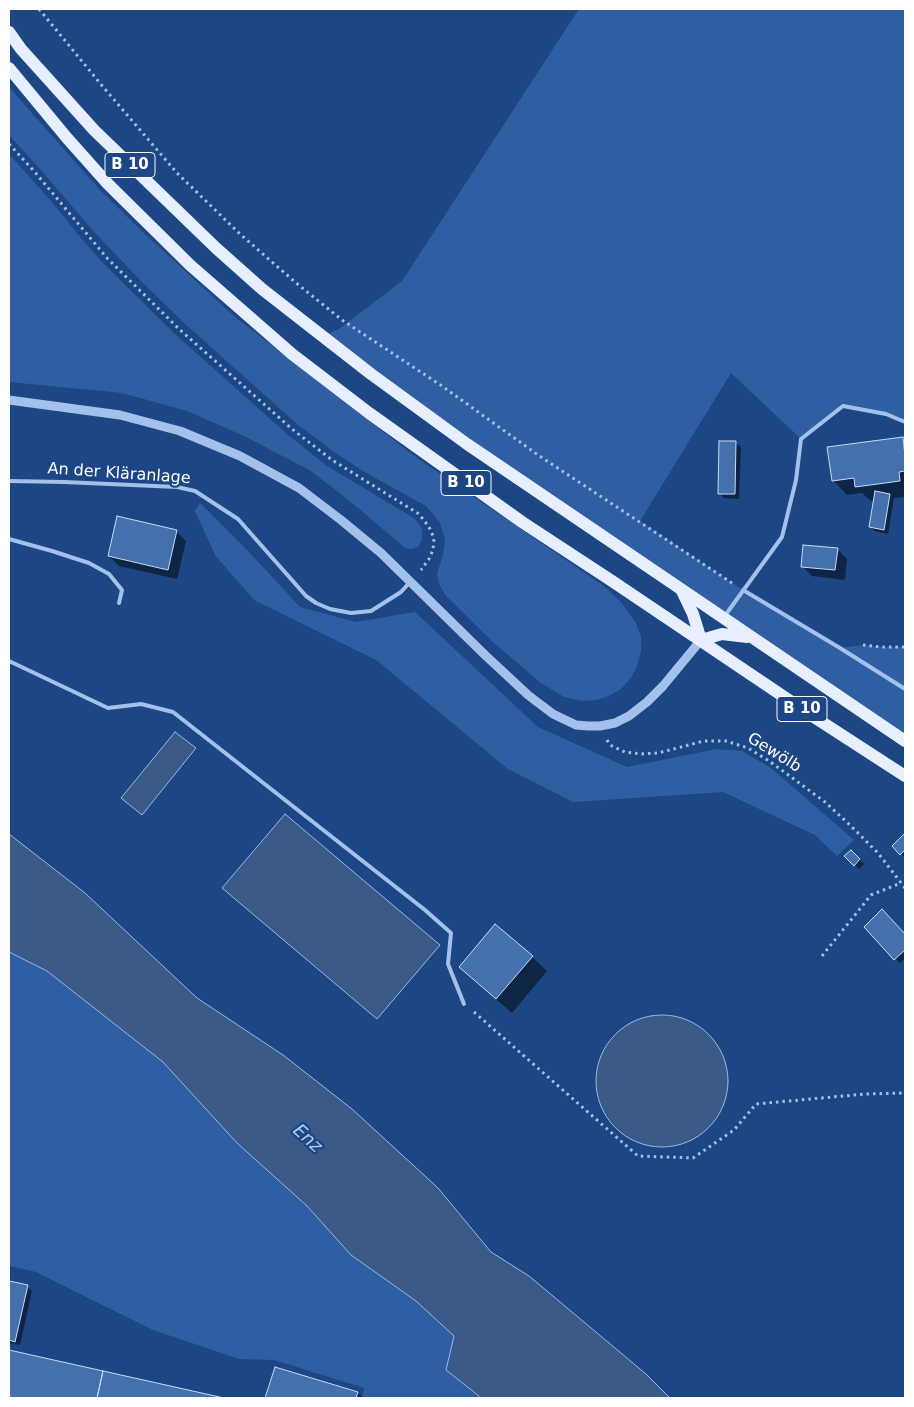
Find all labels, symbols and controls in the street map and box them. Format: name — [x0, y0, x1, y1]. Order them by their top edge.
road number: B 10 — [105, 152, 155, 178]
street label: An der Kläranlage — [47, 459, 191, 489]
road number: B 10 — [441, 470, 491, 496]
road number: B 10 — [777, 696, 827, 722]
street label: Gewölb — [744, 729, 804, 777]
water label: Enz — [288, 1120, 326, 1158]

